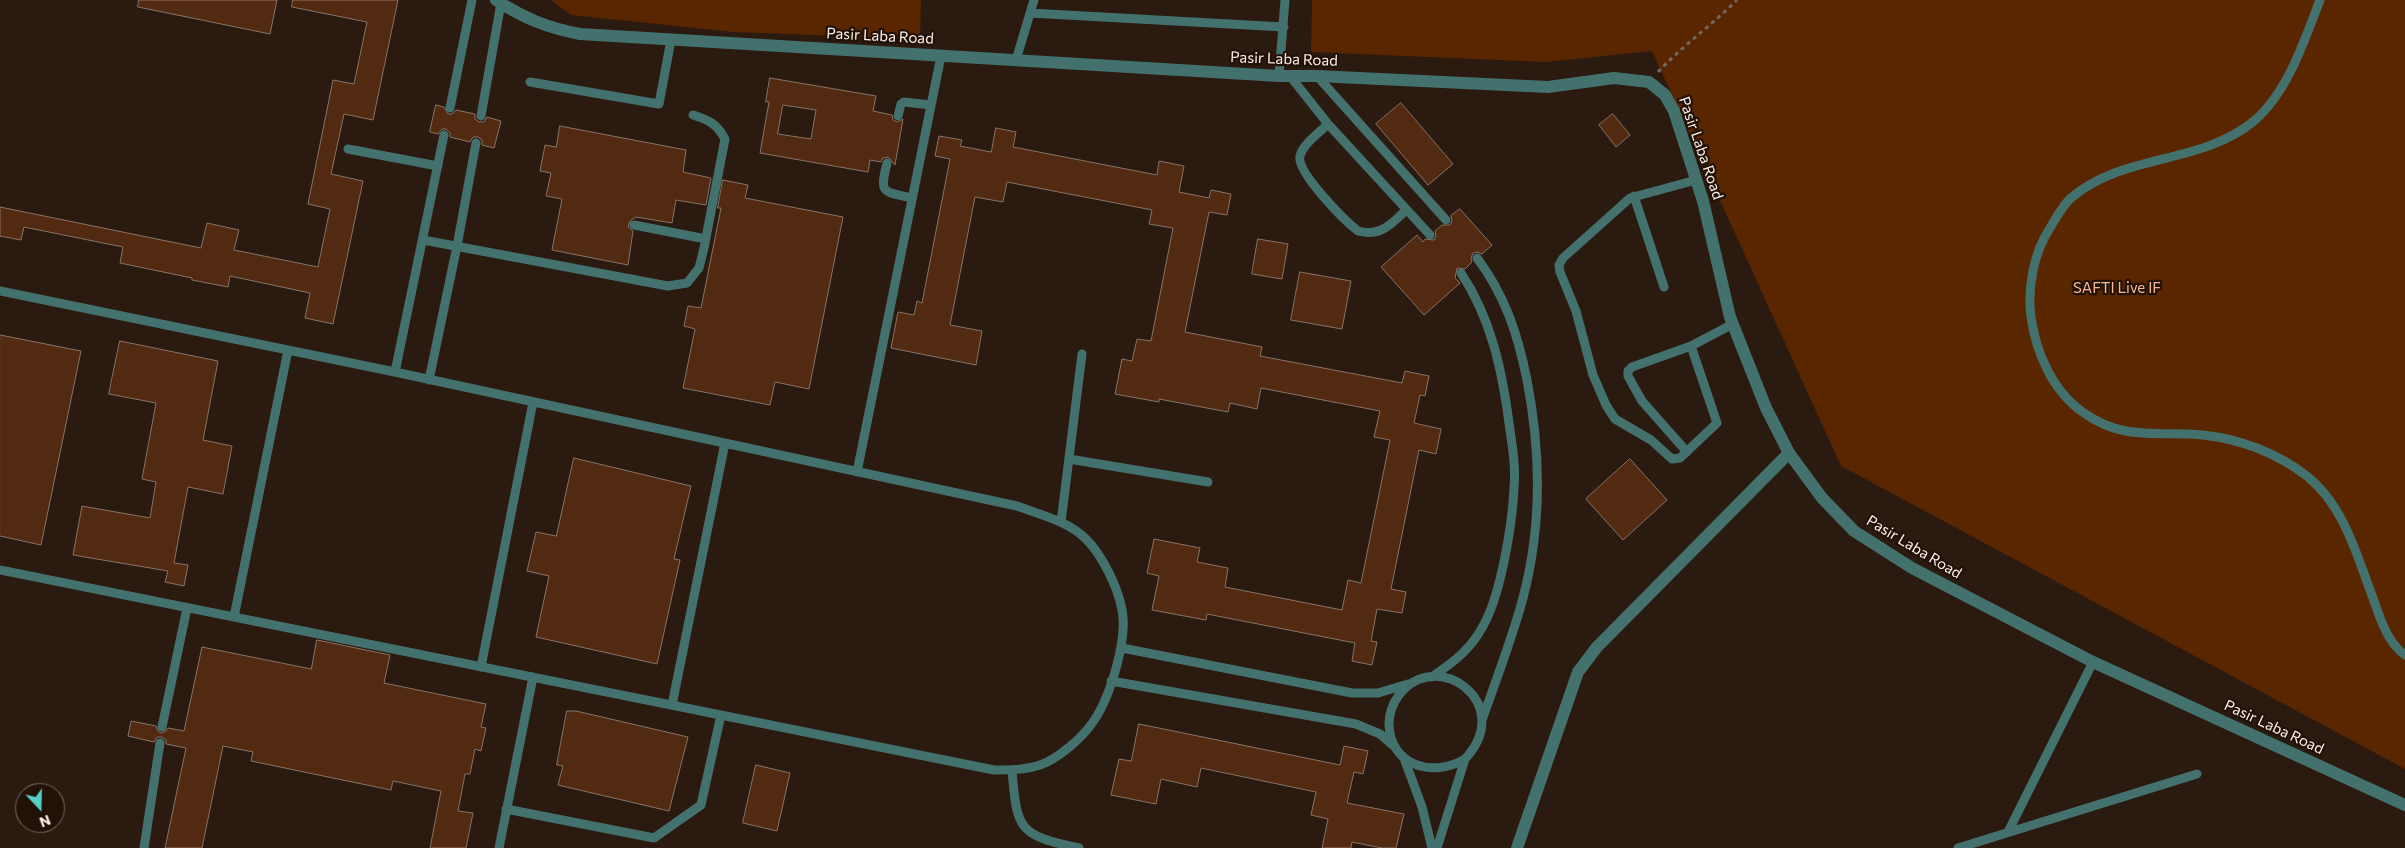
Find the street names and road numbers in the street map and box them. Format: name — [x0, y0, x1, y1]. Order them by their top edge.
street label: Pasir Laba Road — [826, 24, 934, 48]
street label: Pasir Laba Road — [1230, 48, 1338, 70]
street label: Pasir Laba Road — [1675, 94, 1727, 202]
street label: Pasir Laba Road — [1863, 512, 1965, 582]
street label: Pasir Laba Road — [2221, 696, 2327, 758]

